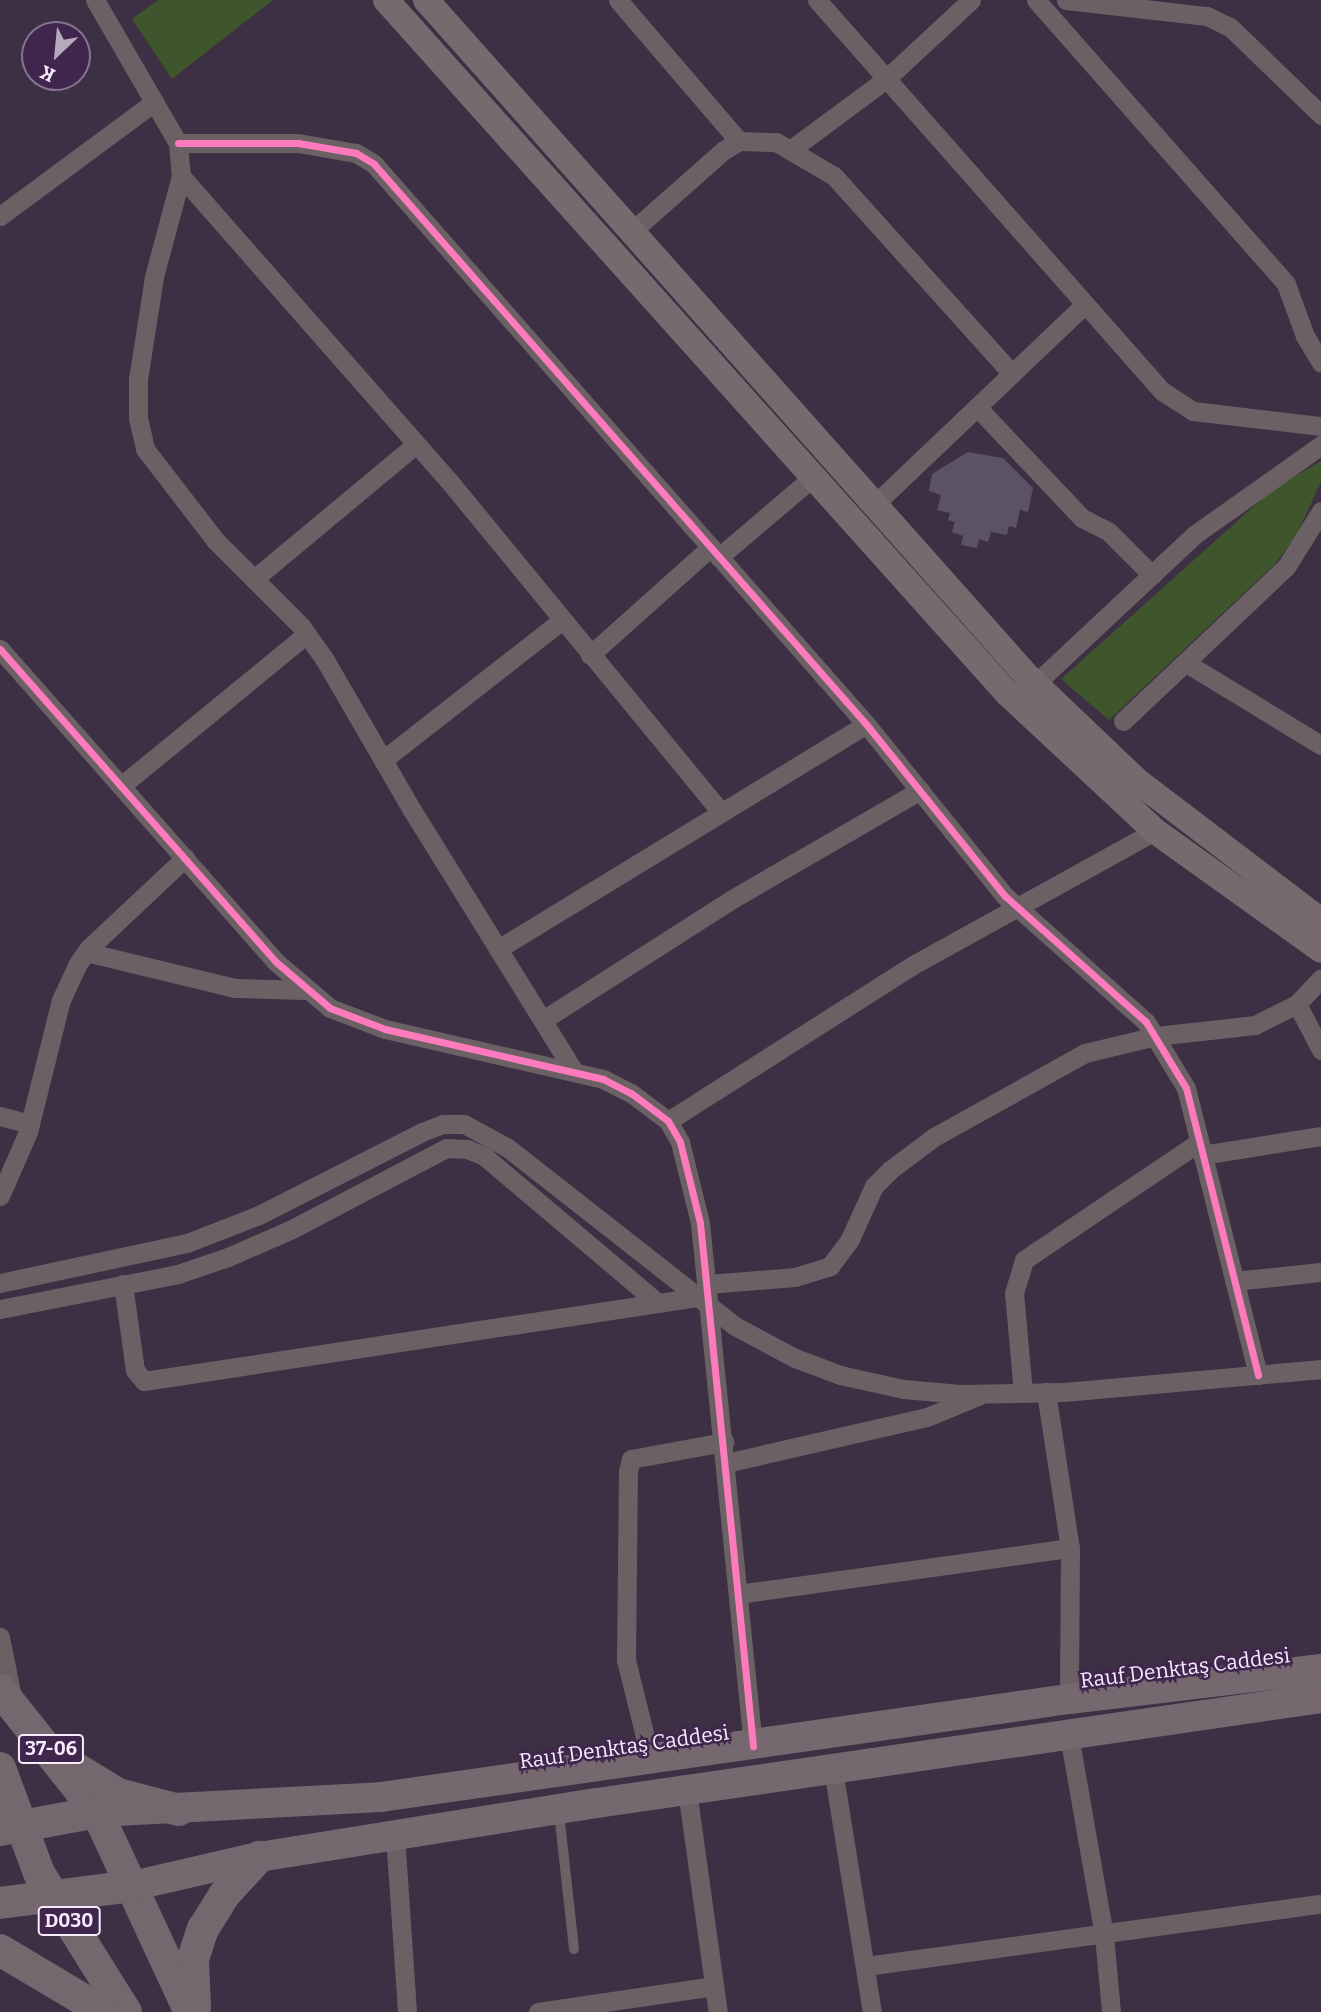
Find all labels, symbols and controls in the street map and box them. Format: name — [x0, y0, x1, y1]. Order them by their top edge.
north arrow — [21, 21, 91, 91]
text: K — [36, 60, 59, 87]
street label: Rauf Denktaş Caddesi — [1079, 1643, 1291, 1693]
street label: Rauf Denktaş Caddesi — [518, 1720, 730, 1774]
road number: 37-06 — [18, 1734, 84, 1764]
road number: D030 — [38, 1906, 100, 1937]

